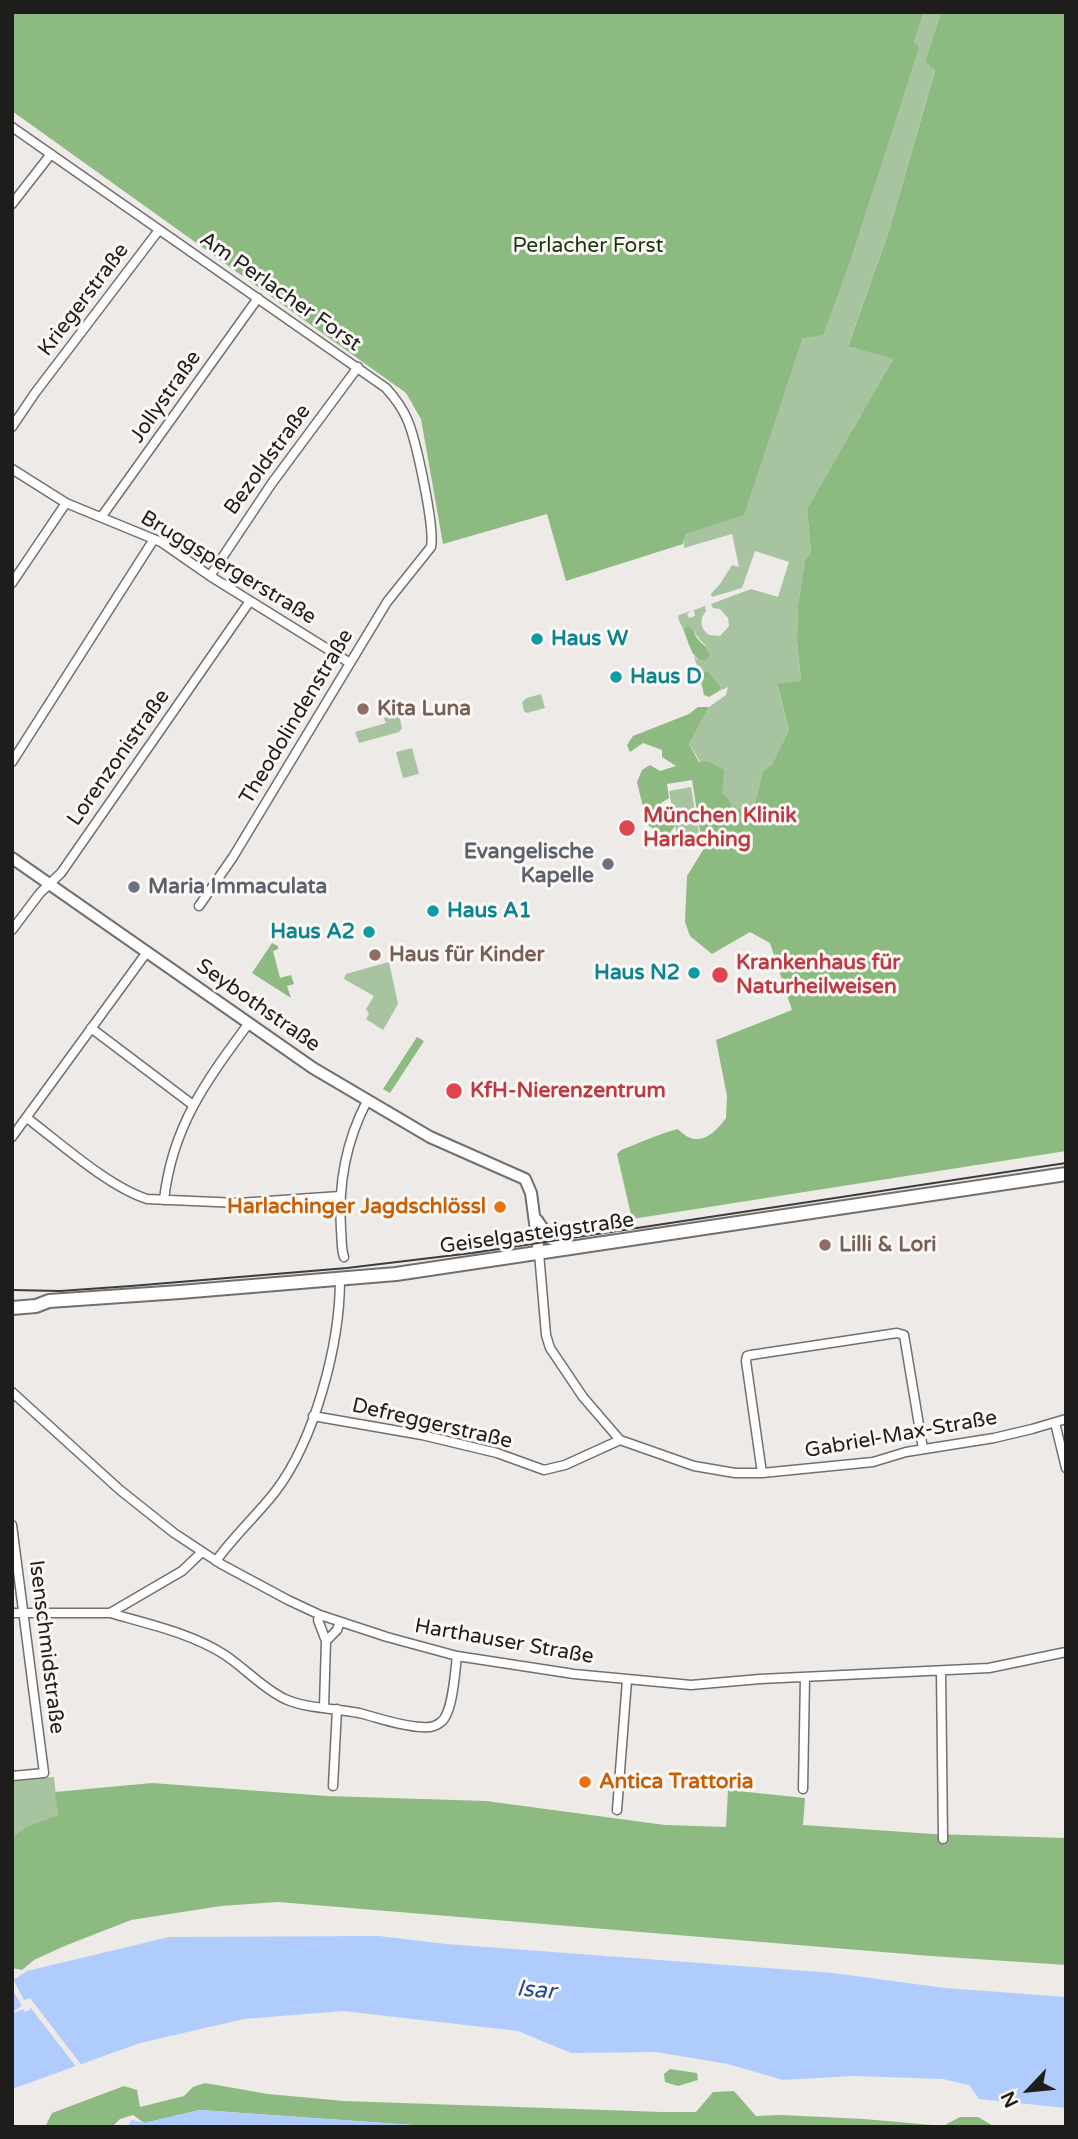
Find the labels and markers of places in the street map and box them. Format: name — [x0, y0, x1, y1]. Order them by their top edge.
place label: Haus W — [551, 626, 628, 652]
marker: Haus W — [529, 631, 545, 647]
place label: Haus D — [630, 664, 702, 690]
marker: Haus D — [608, 669, 624, 685]
place label: Kita Luna — [377, 696, 471, 722]
marker: Kita Luna — [355, 701, 371, 717]
place label: München Klinik Harlaching — [643, 803, 797, 853]
marker: München Klinik Harlaching — [617, 818, 637, 838]
place label: Evangelische Kapelle — [464, 839, 594, 889]
marker: Evangelische Kapelle — [600, 856, 616, 872]
place label: Maria Immaculata — [148, 874, 327, 900]
marker: Maria Immaculata — [126, 879, 142, 895]
place label: Haus A1 — [447, 898, 532, 924]
marker: Haus A1 — [425, 903, 441, 919]
place label: Haus A2 — [270, 919, 355, 945]
marker: Haus A2 — [361, 924, 377, 940]
place label: Haus für Kinder — [389, 942, 544, 968]
marker: Haus für Kinder — [367, 947, 383, 963]
place label: Krankenhaus für Naturheilweisen — [736, 950, 900, 1000]
place label: Haus N2 — [594, 960, 680, 986]
marker: Haus N2 — [686, 965, 702, 981]
marker: Krankenhaus für Naturheilweisen — [710, 965, 730, 985]
place label: KfH-Nierenzentrum — [470, 1078, 666, 1104]
marker: KfH-Nierenzentrum — [444, 1081, 464, 1101]
place label: Harlachinger Jagdschlössl — [227, 1194, 486, 1220]
marker: Harlachinger Jagdschlössl — [492, 1199, 508, 1215]
place label: Lilli & Lori — [839, 1232, 936, 1258]
marker: Lilli & Lori — [817, 1237, 833, 1253]
place label: Antica Trattoria — [599, 1769, 754, 1795]
marker: Antica Trattoria — [577, 1774, 593, 1790]

